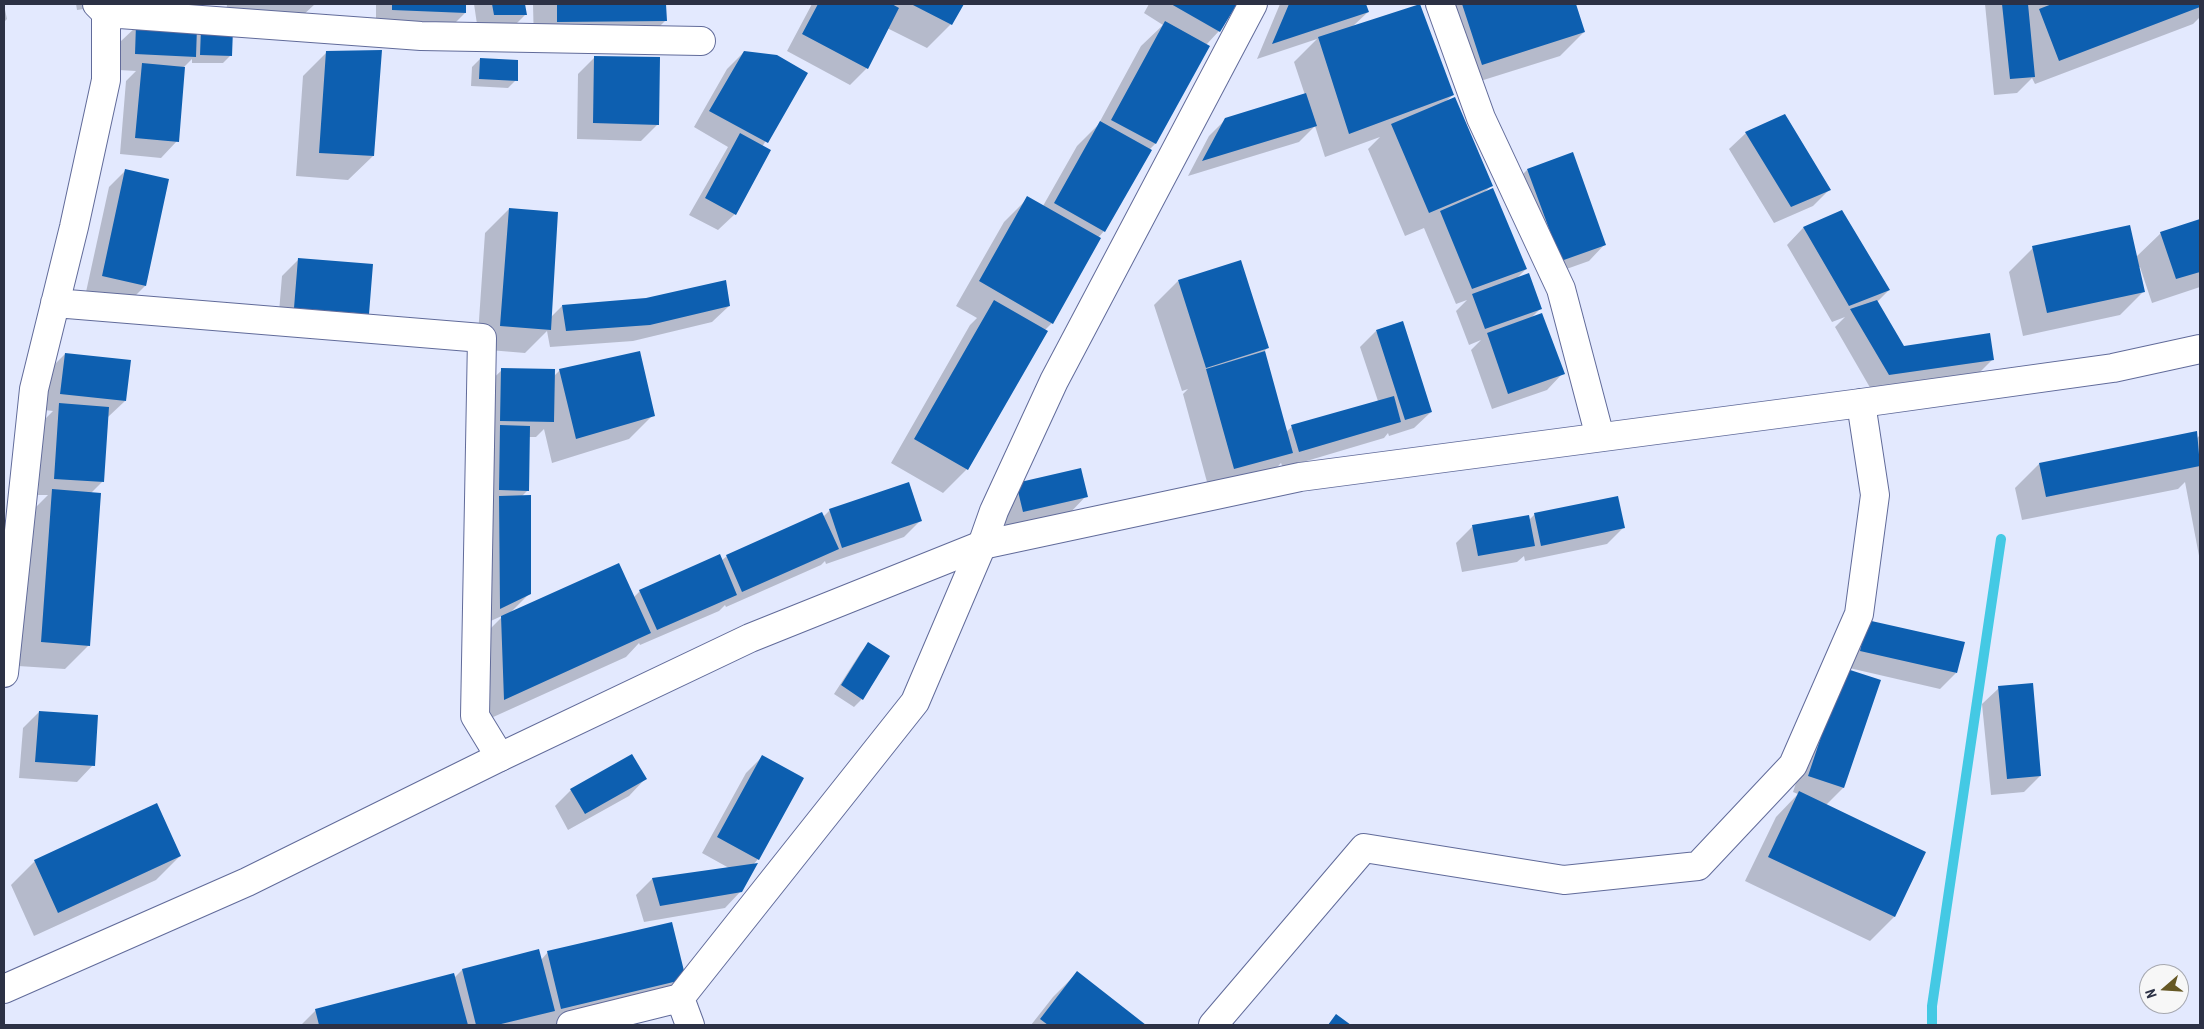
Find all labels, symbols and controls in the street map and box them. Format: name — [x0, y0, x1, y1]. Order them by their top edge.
north arrow — [2139, 964, 2189, 1014]
text: N — [2142, 987, 2160, 1000]

